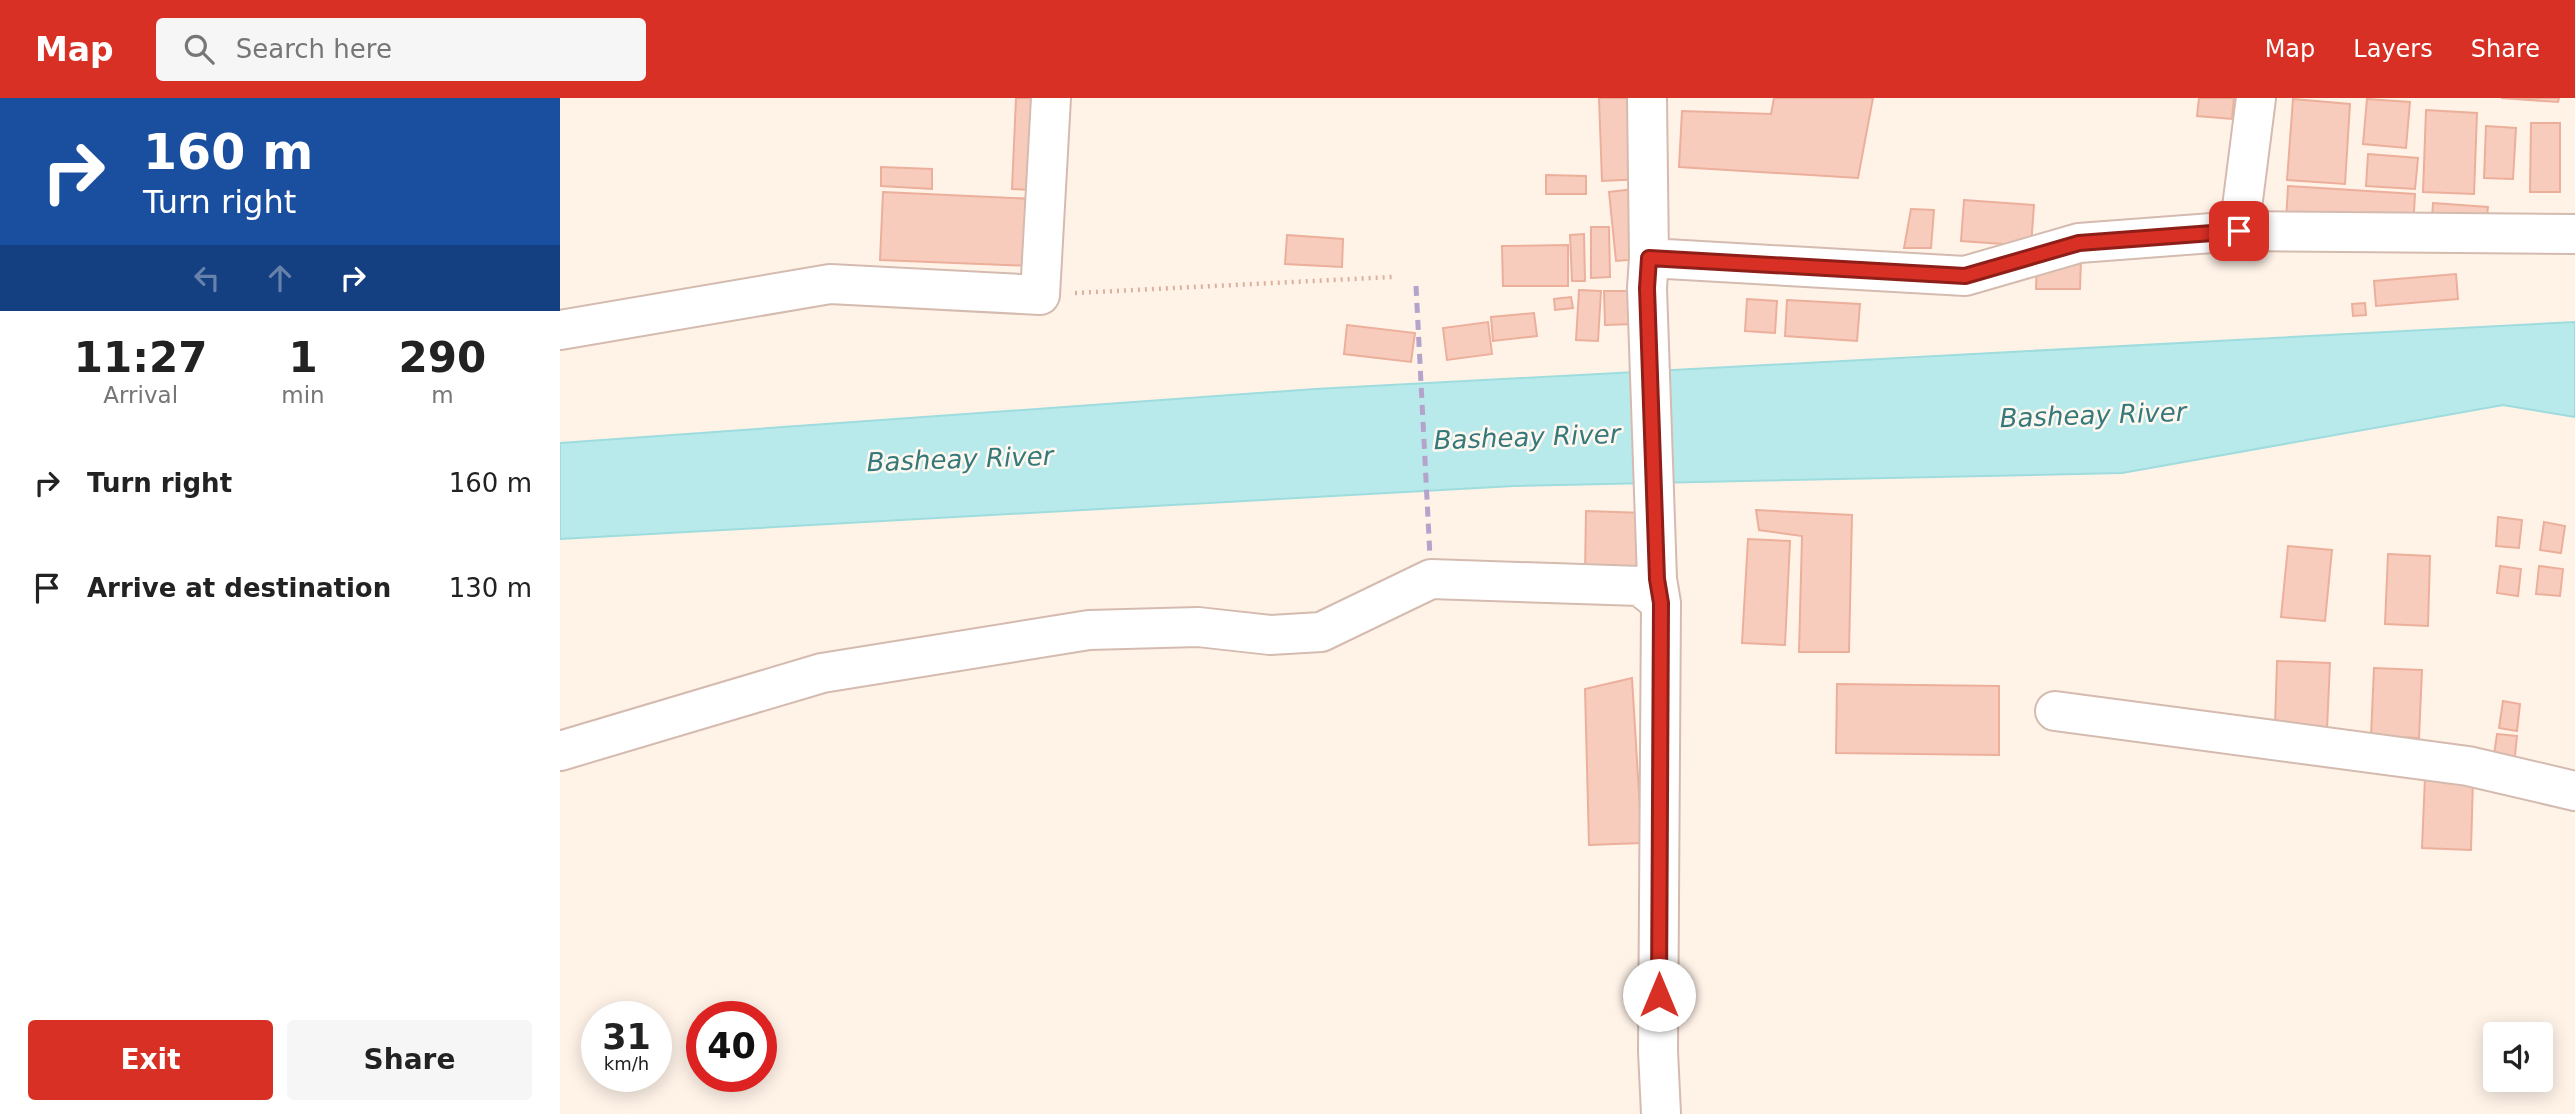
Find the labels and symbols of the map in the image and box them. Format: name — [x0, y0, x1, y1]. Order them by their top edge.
pin — [2209, 201, 2269, 261]
water label: Basheay River — [1999, 397, 2189, 433]
water label: Basheay River — [1433, 419, 1623, 455]
water label: Basheay River — [866, 441, 1056, 477]
position arrow — [1622, 958, 1696, 1032]
speed limit sign: 40 — [686, 1001, 777, 1092]

